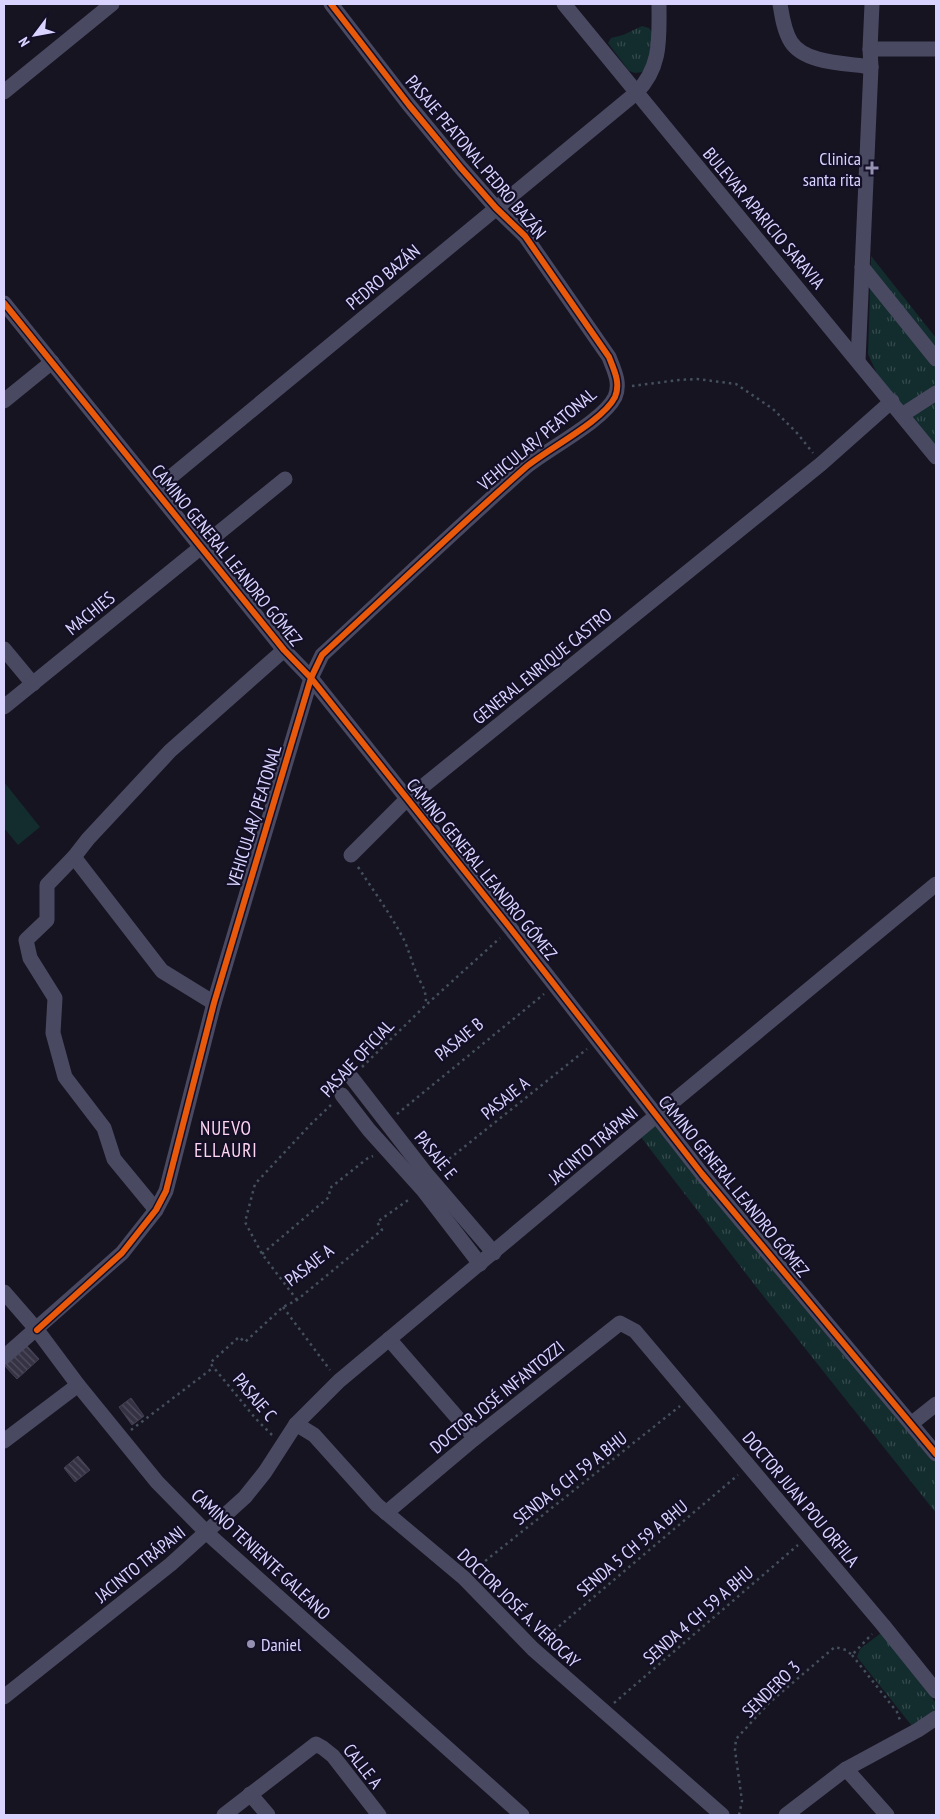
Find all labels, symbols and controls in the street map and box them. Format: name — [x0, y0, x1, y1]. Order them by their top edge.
north arrow — [10, 10, 60, 60]
text: N — [14, 34, 34, 50]
street label: PASAJE PEATONAL PEDRO BAZÁN — [401, 70, 551, 244]
street label: BULEVAR APARICIO SARAVIA — [698, 143, 830, 294]
place label: Clinica santa rita — [803, 147, 861, 191]
marker: Clinica santa rita — [865, 161, 879, 175]
street label: PEDRO BAZÁN — [341, 239, 425, 315]
street label: VEHICULAR/ PEATONAL — [472, 382, 601, 496]
street label: CAMINO GENERAL LEANDRO GÓMEZ — [147, 459, 307, 651]
street label: MACHIES — [61, 586, 120, 640]
street label: GENERAL ENRIQUE CASTRO — [468, 603, 616, 729]
street label: VEHICULAR/ PEATONAL — [221, 742, 287, 891]
street label: CAMINO GENERAL LEANDRO GÓMEZ — [402, 773, 562, 965]
street label: PASAJE B — [430, 1012, 488, 1066]
street label: PASAJE OFICIAL — [315, 1014, 399, 1102]
street label: PASAJE A — [476, 1071, 534, 1124]
street label: CAMINO GENERAL LEANDRO GÓMEZ — [654, 1090, 814, 1282]
street label: JACINTO TRÁPANI — [543, 1101, 642, 1190]
district label: NUEVO ELLAURI — [194, 1116, 258, 1162]
street label: PASAJE E — [410, 1126, 462, 1184]
street label: PASAJE A — [280, 1238, 338, 1291]
street label: DOCTOR JOSÉ INFANTOZZI — [425, 1336, 569, 1458]
street label: PASAJE C — [228, 1368, 282, 1426]
street label: SENDA 6 CH 59 A BHU — [508, 1426, 632, 1530]
street label: DOCTOR JUAN POU ORFILA — [738, 1427, 865, 1572]
street label: CAMINO TENIENTE GALEANO — [187, 1483, 336, 1625]
street label: SENDA 5 CH 59 A BHU — [572, 1495, 692, 1601]
street label: JACINTO TRÁPANI — [89, 1521, 190, 1608]
street label: DOCTOR JOSÉ A. VEROCAY — [453, 1544, 586, 1673]
street label: SENDA 4 CH 59 A BHU — [638, 1561, 758, 1669]
place label: Daniel — [261, 1633, 302, 1656]
marker: Daniel — [245, 1638, 257, 1650]
street label: SENDERO 3 — [737, 1656, 805, 1722]
street label: CALLE A — [338, 1739, 388, 1793]

